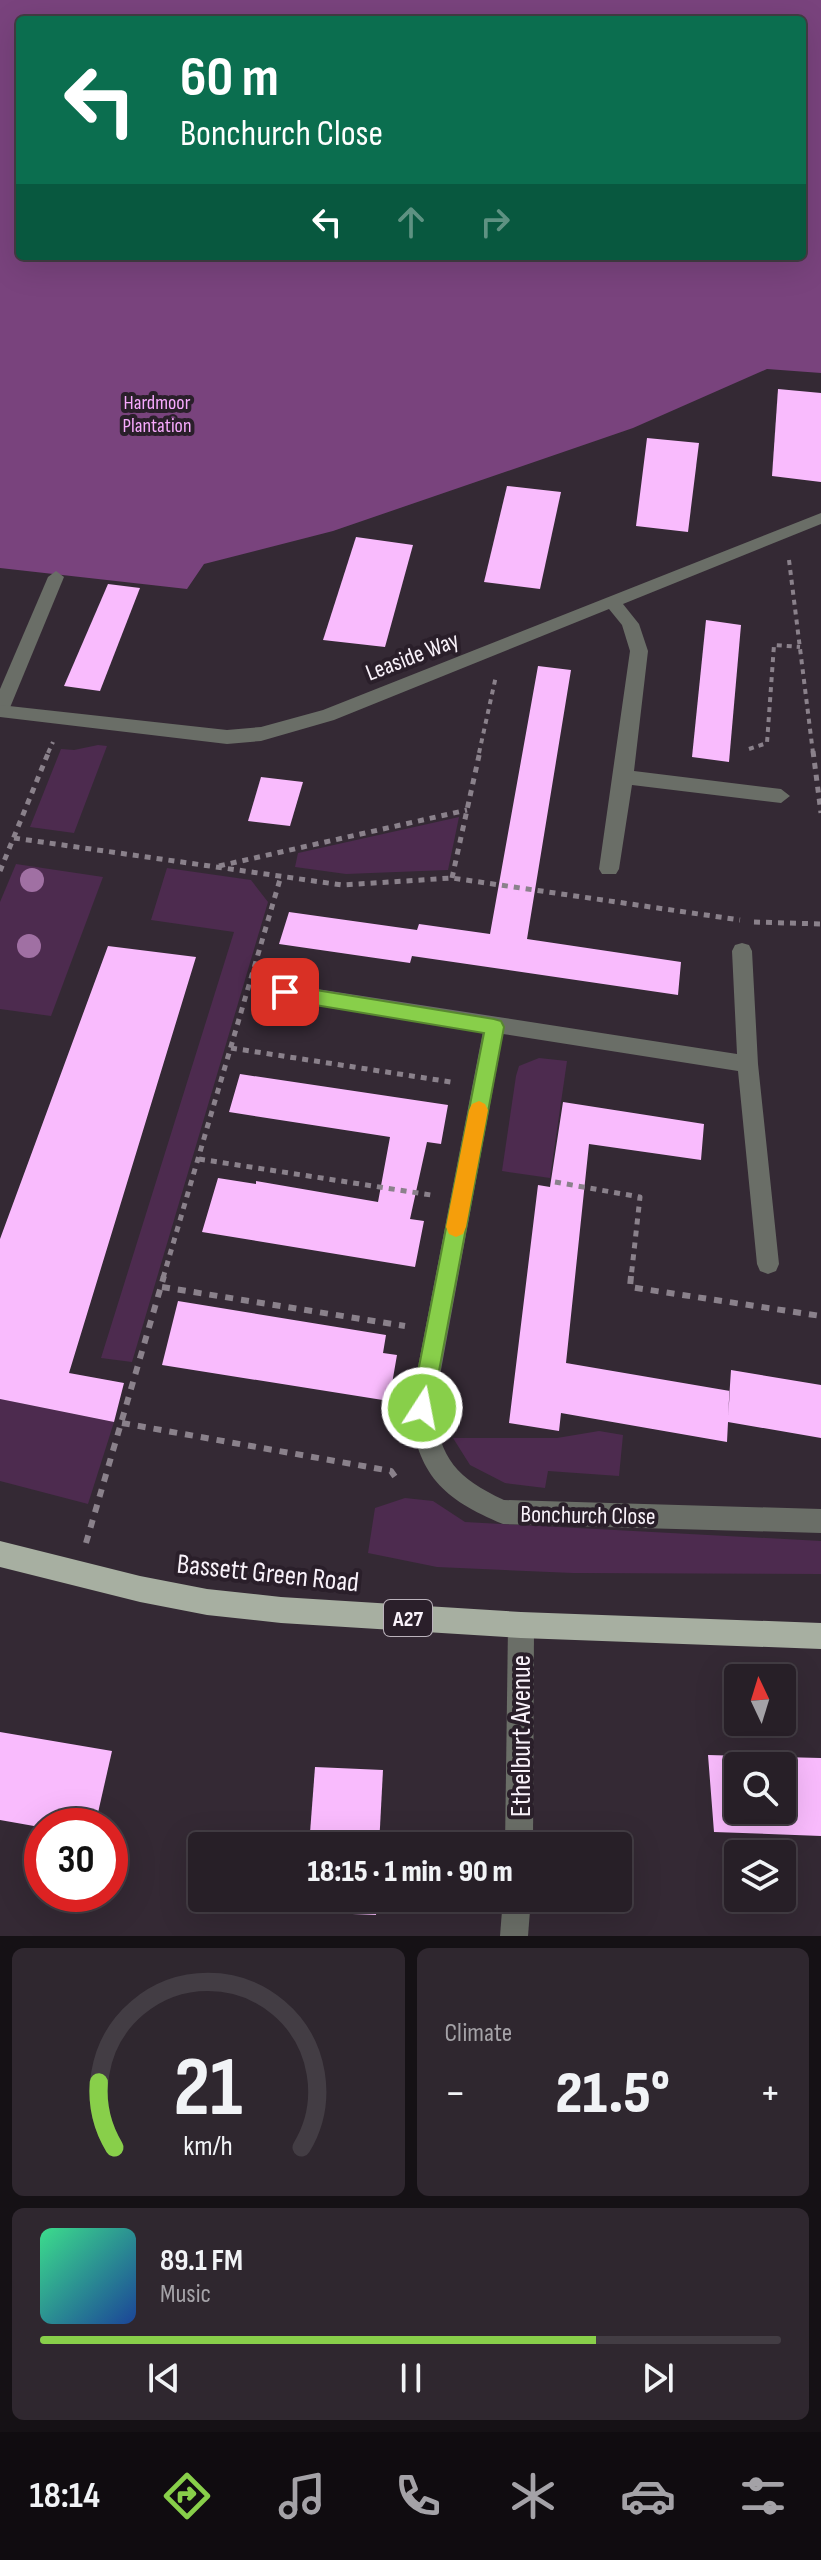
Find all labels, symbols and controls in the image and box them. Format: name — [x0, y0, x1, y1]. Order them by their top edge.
text: 60 m — [180, 45, 279, 112]
icon: left — [48, 48, 152, 152]
text: Bonchurch Close — [180, 113, 383, 156]
icon: left — [305, 200, 349, 244]
icon: ahead — [389, 200, 433, 244]
icon: right — [473, 200, 517, 244]
park label: Hardmoor Plantation — [123, 391, 191, 438]
street label: Leaside Way — [362, 625, 463, 687]
pin — [251, 958, 319, 1026]
icon: arrive — [263, 970, 307, 1014]
position arrow — [380, 1366, 464, 1450]
street label: Bonchurch Close — [520, 1500, 656, 1531]
street label: Bassett Green Road — [175, 1548, 361, 1599]
road number: A27 — [384, 1600, 432, 1636]
street label: Ethelburt Avenue — [505, 1655, 538, 1817]
north arrow — [724, 1664, 796, 1736]
map controls — [724, 1664, 796, 1912]
button: search — [724, 1752, 796, 1824]
speed limit sign: 30 — [24, 1808, 128, 1912]
button: layers — [724, 1840, 796, 1912]
text: 18:15 · 1 min · 90 m — [307, 1854, 513, 1890]
text: Climate — [445, 2018, 512, 2049]
text: 21 — [174, 2039, 243, 2139]
text: 21.5° — [556, 2058, 670, 2130]
text: − — [445, 2067, 466, 2120]
text: + — [759, 2067, 781, 2120]
text: km/h — [184, 2129, 233, 2164]
text: 89.1 FM — [160, 2243, 243, 2279]
text: Music — [160, 2279, 211, 2310]
icon: previous — [142, 2356, 186, 2400]
icon: pause — [389, 2356, 433, 2400]
icon: next — [636, 2356, 680, 2400]
icon: directions — [159, 2468, 215, 2524]
icon: music — [274, 2468, 330, 2524]
icon: phone — [390, 2468, 446, 2524]
icon: climate — [505, 2468, 561, 2524]
icon: car — [620, 2468, 676, 2524]
icon: filters — [735, 2468, 791, 2524]
text: 18:14 — [30, 2475, 100, 2518]

